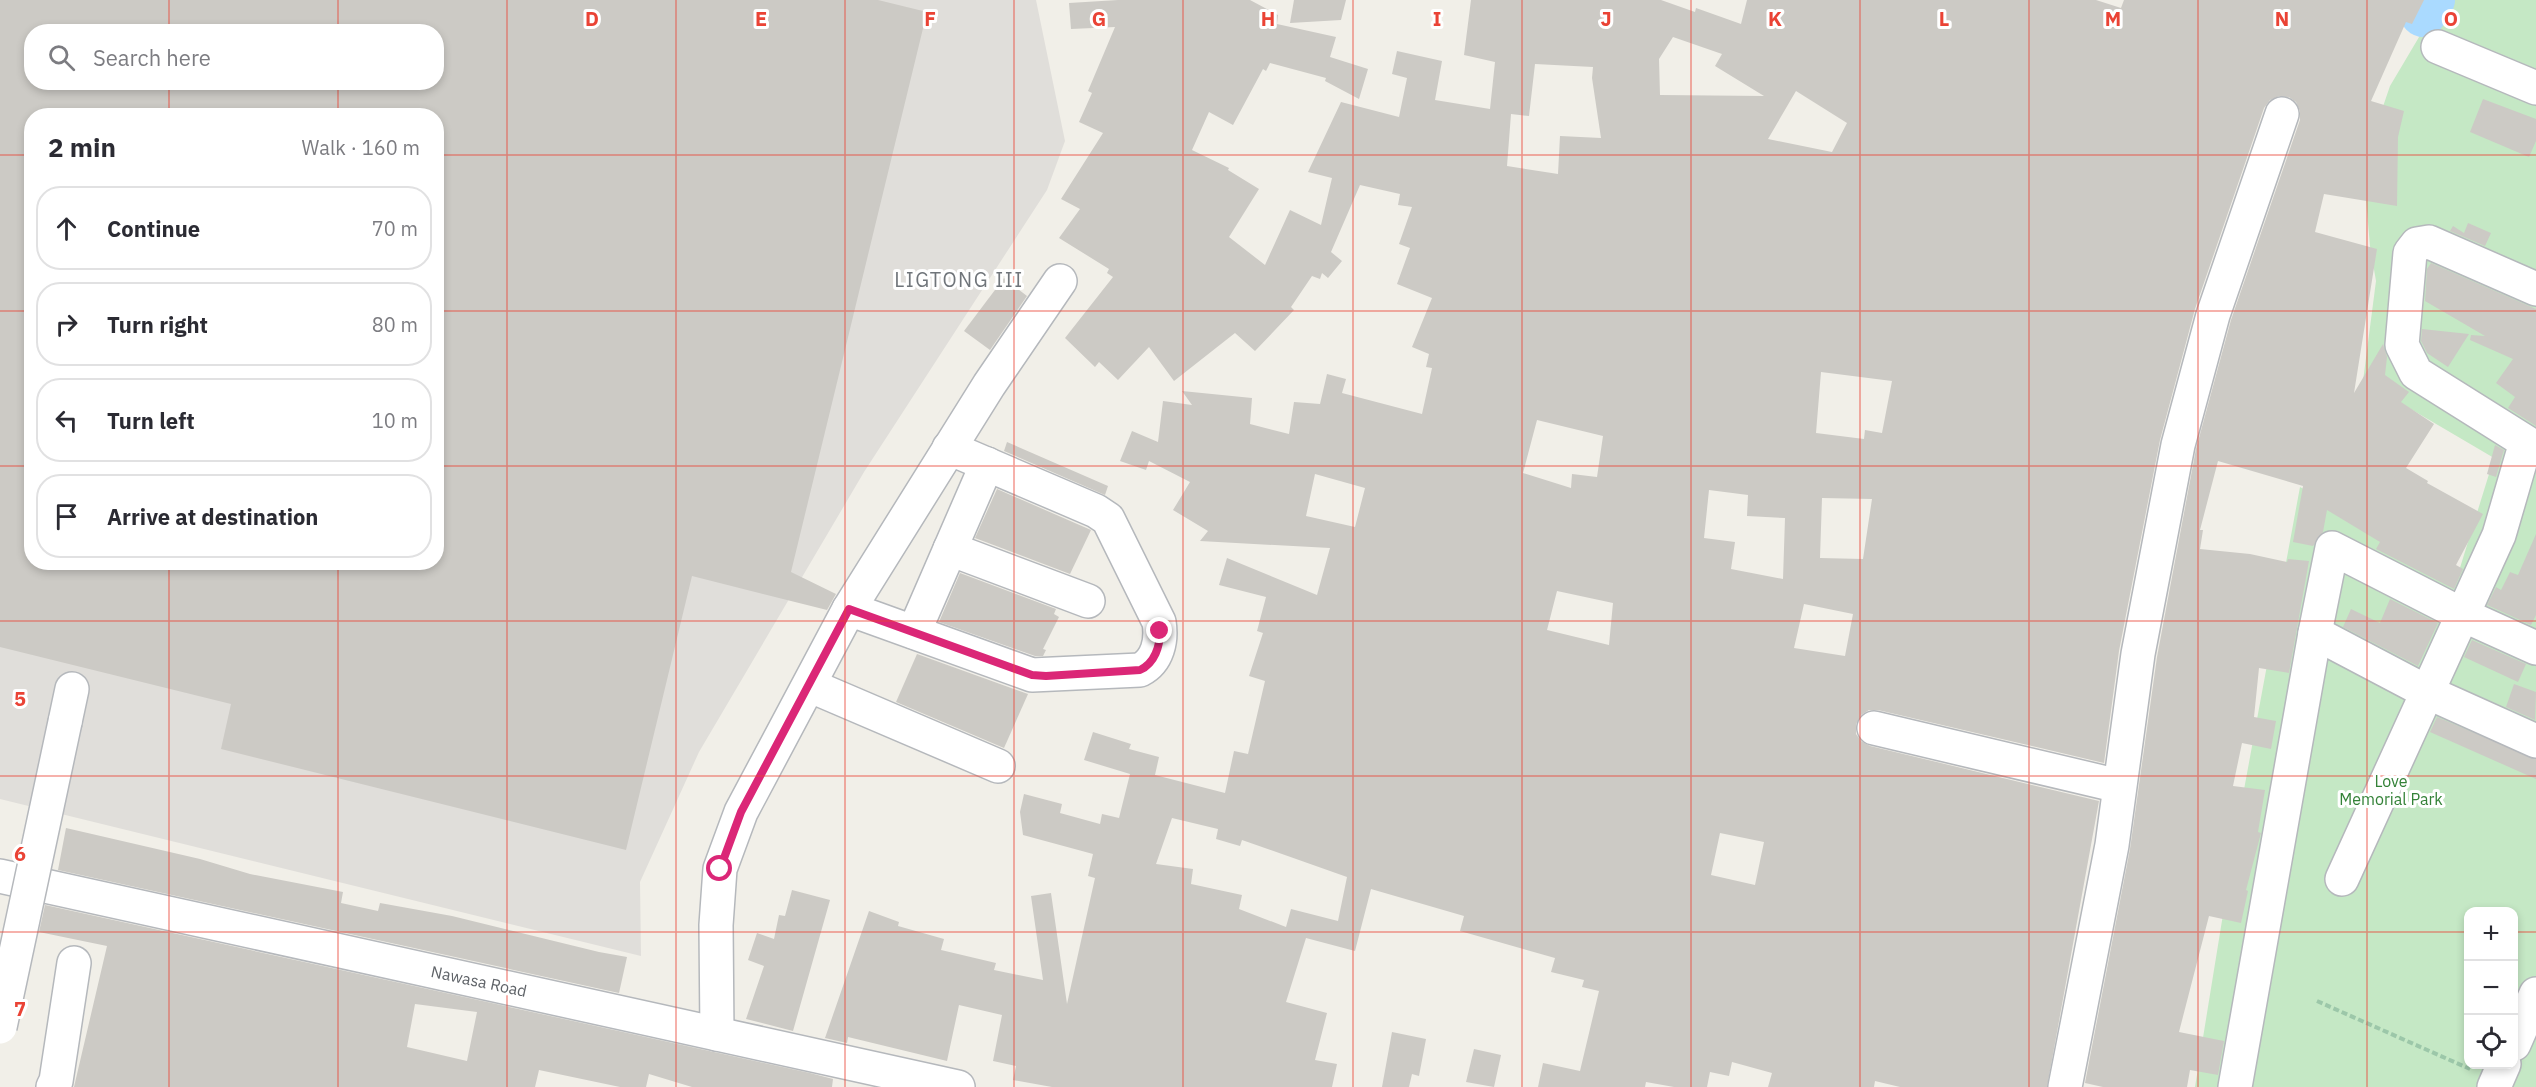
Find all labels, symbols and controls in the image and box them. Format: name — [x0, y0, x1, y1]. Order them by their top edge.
text: D — [585, 5, 599, 32]
text: E — [755, 5, 767, 32]
text: F — [924, 5, 936, 32]
text: G — [1092, 5, 1106, 32]
text: H — [1261, 5, 1275, 32]
text: I — [1433, 5, 1441, 32]
text: J — [1600, 5, 1612, 32]
text: K — [1768, 5, 1782, 32]
text: L — [1939, 5, 1949, 32]
text: M — [2105, 5, 2121, 32]
text: N — [2275, 5, 2289, 32]
text: O — [2444, 5, 2458, 32]
search box — [24, 24, 444, 90]
icon: search — [45, 41, 78, 74]
text: Search here — [93, 43, 211, 72]
text: 2 min — [48, 130, 116, 164]
text: Walk · 160 m — [302, 134, 420, 161]
icon: ahead — [50, 212, 83, 245]
text: Continue — [107, 214, 200, 243]
text: 70 m — [372, 215, 418, 242]
district label: LIGTONG III — [894, 266, 1024, 293]
icon: right — [50, 308, 83, 341]
text: Turn right — [107, 310, 208, 339]
text: 80 m — [372, 311, 418, 338]
icon: left — [50, 404, 83, 437]
text: Turn left — [107, 406, 195, 435]
text: 10 m — [372, 407, 418, 434]
icon: arrive — [50, 500, 83, 533]
text: Arrive at destination — [107, 502, 318, 531]
route end — [1146, 617, 1172, 643]
text: 5 — [14, 685, 26, 712]
park label: Love Memorial Park — [2339, 771, 2443, 809]
text: 6 — [14, 840, 26, 867]
route start — [706, 855, 732, 881]
map controls — [2464, 907, 2518, 1069]
button: + — [2464, 907, 2518, 961]
street label: Nawasa Road — [429, 961, 529, 1001]
button: − — [2464, 961, 2518, 1015]
text: 7 — [14, 995, 26, 1022]
button: locate — [2464, 1015, 2518, 1069]

